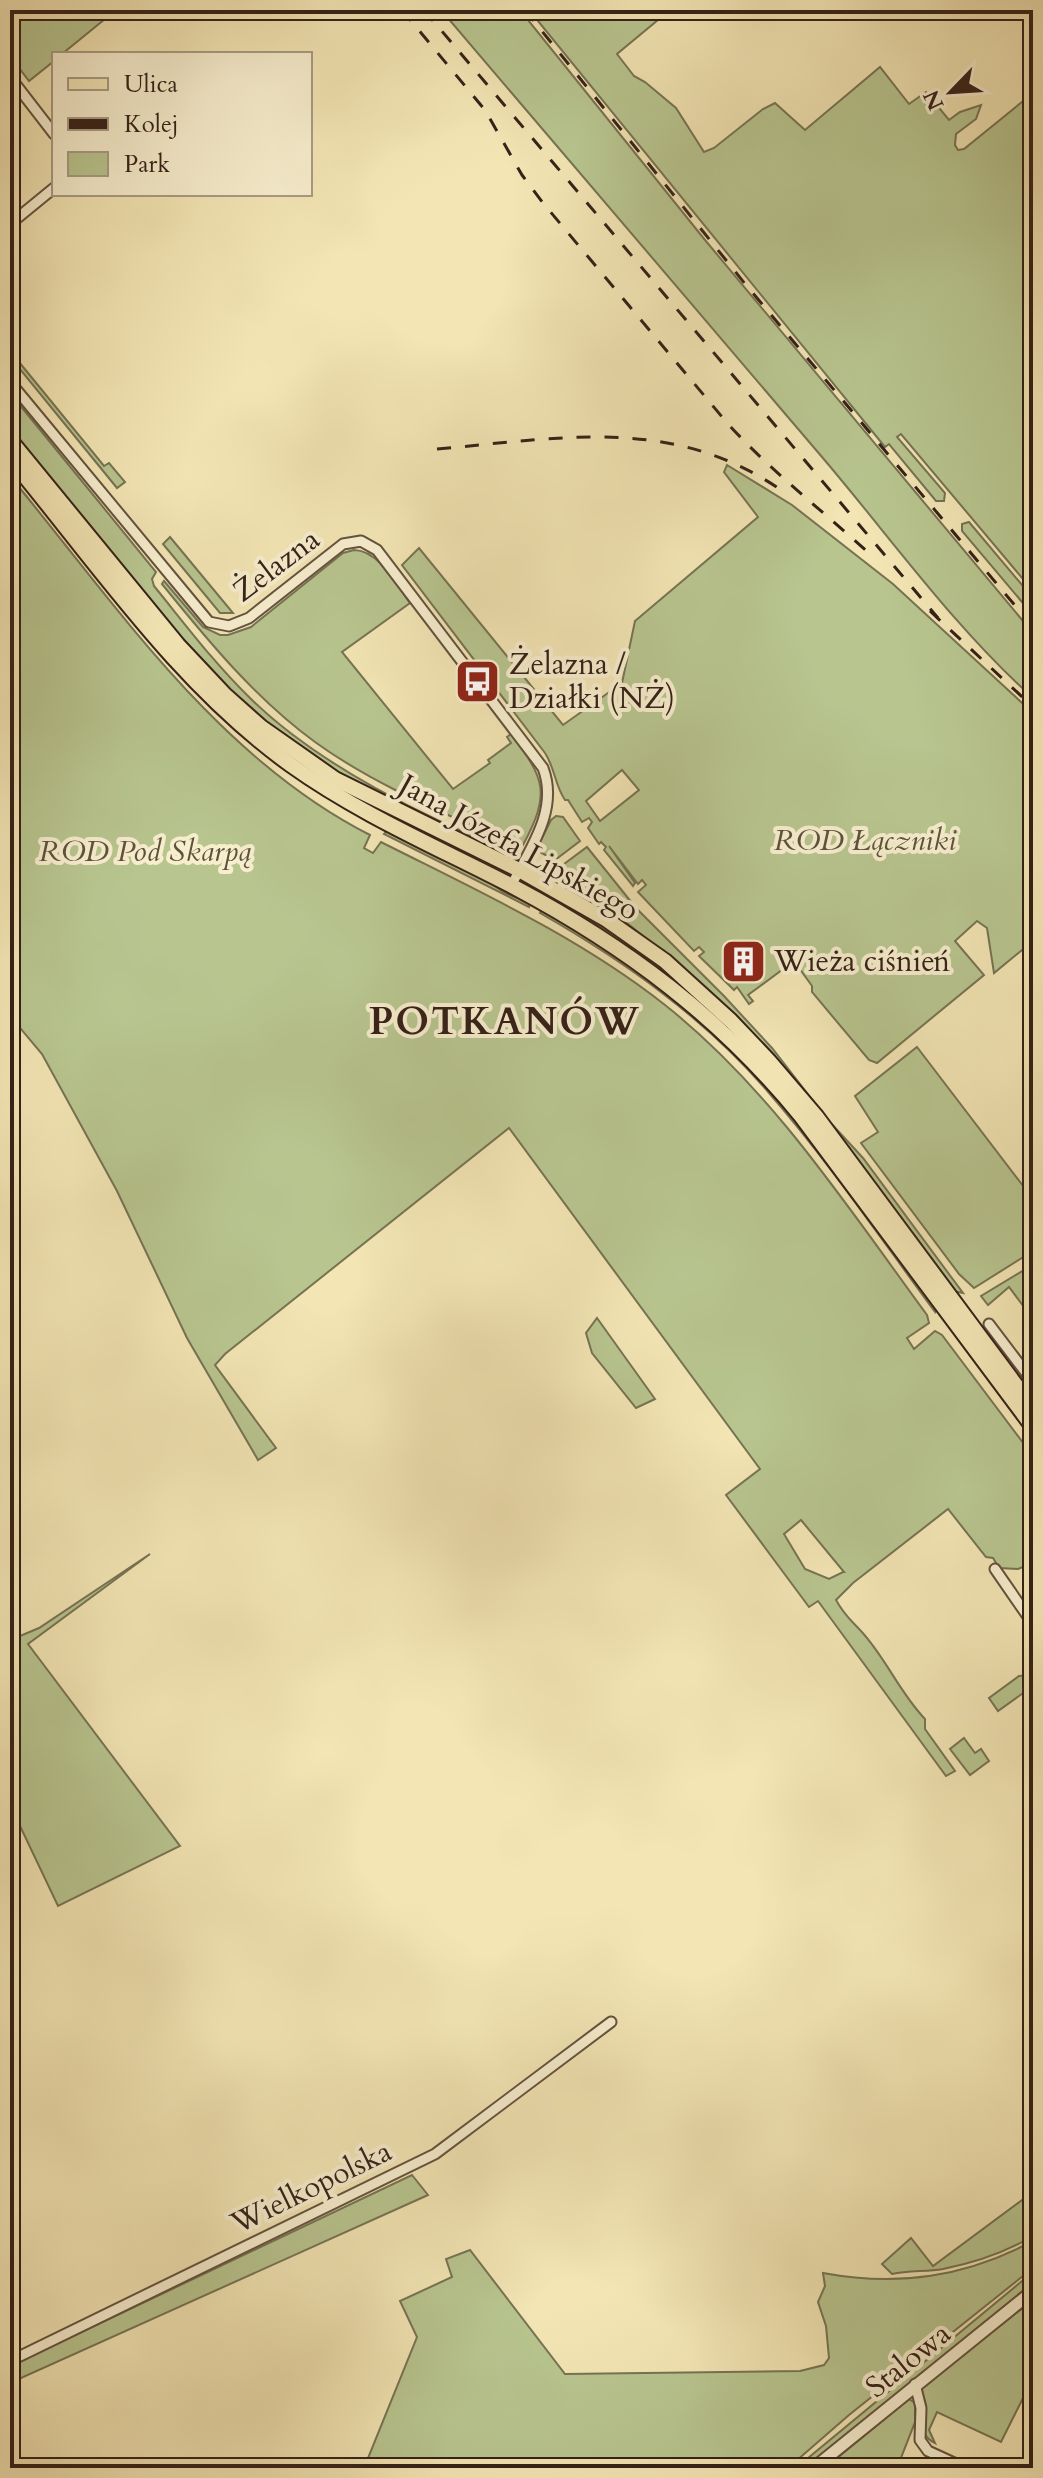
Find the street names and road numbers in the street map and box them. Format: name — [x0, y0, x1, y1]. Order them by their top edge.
street label: Żelazna — [224, 519, 328, 612]
street label: Jana Józefa Lipskiego — [388, 762, 646, 930]
street label: Wielkopolska — [223, 2131, 398, 2244]
street label: Stalowa — [857, 2313, 959, 2407]

